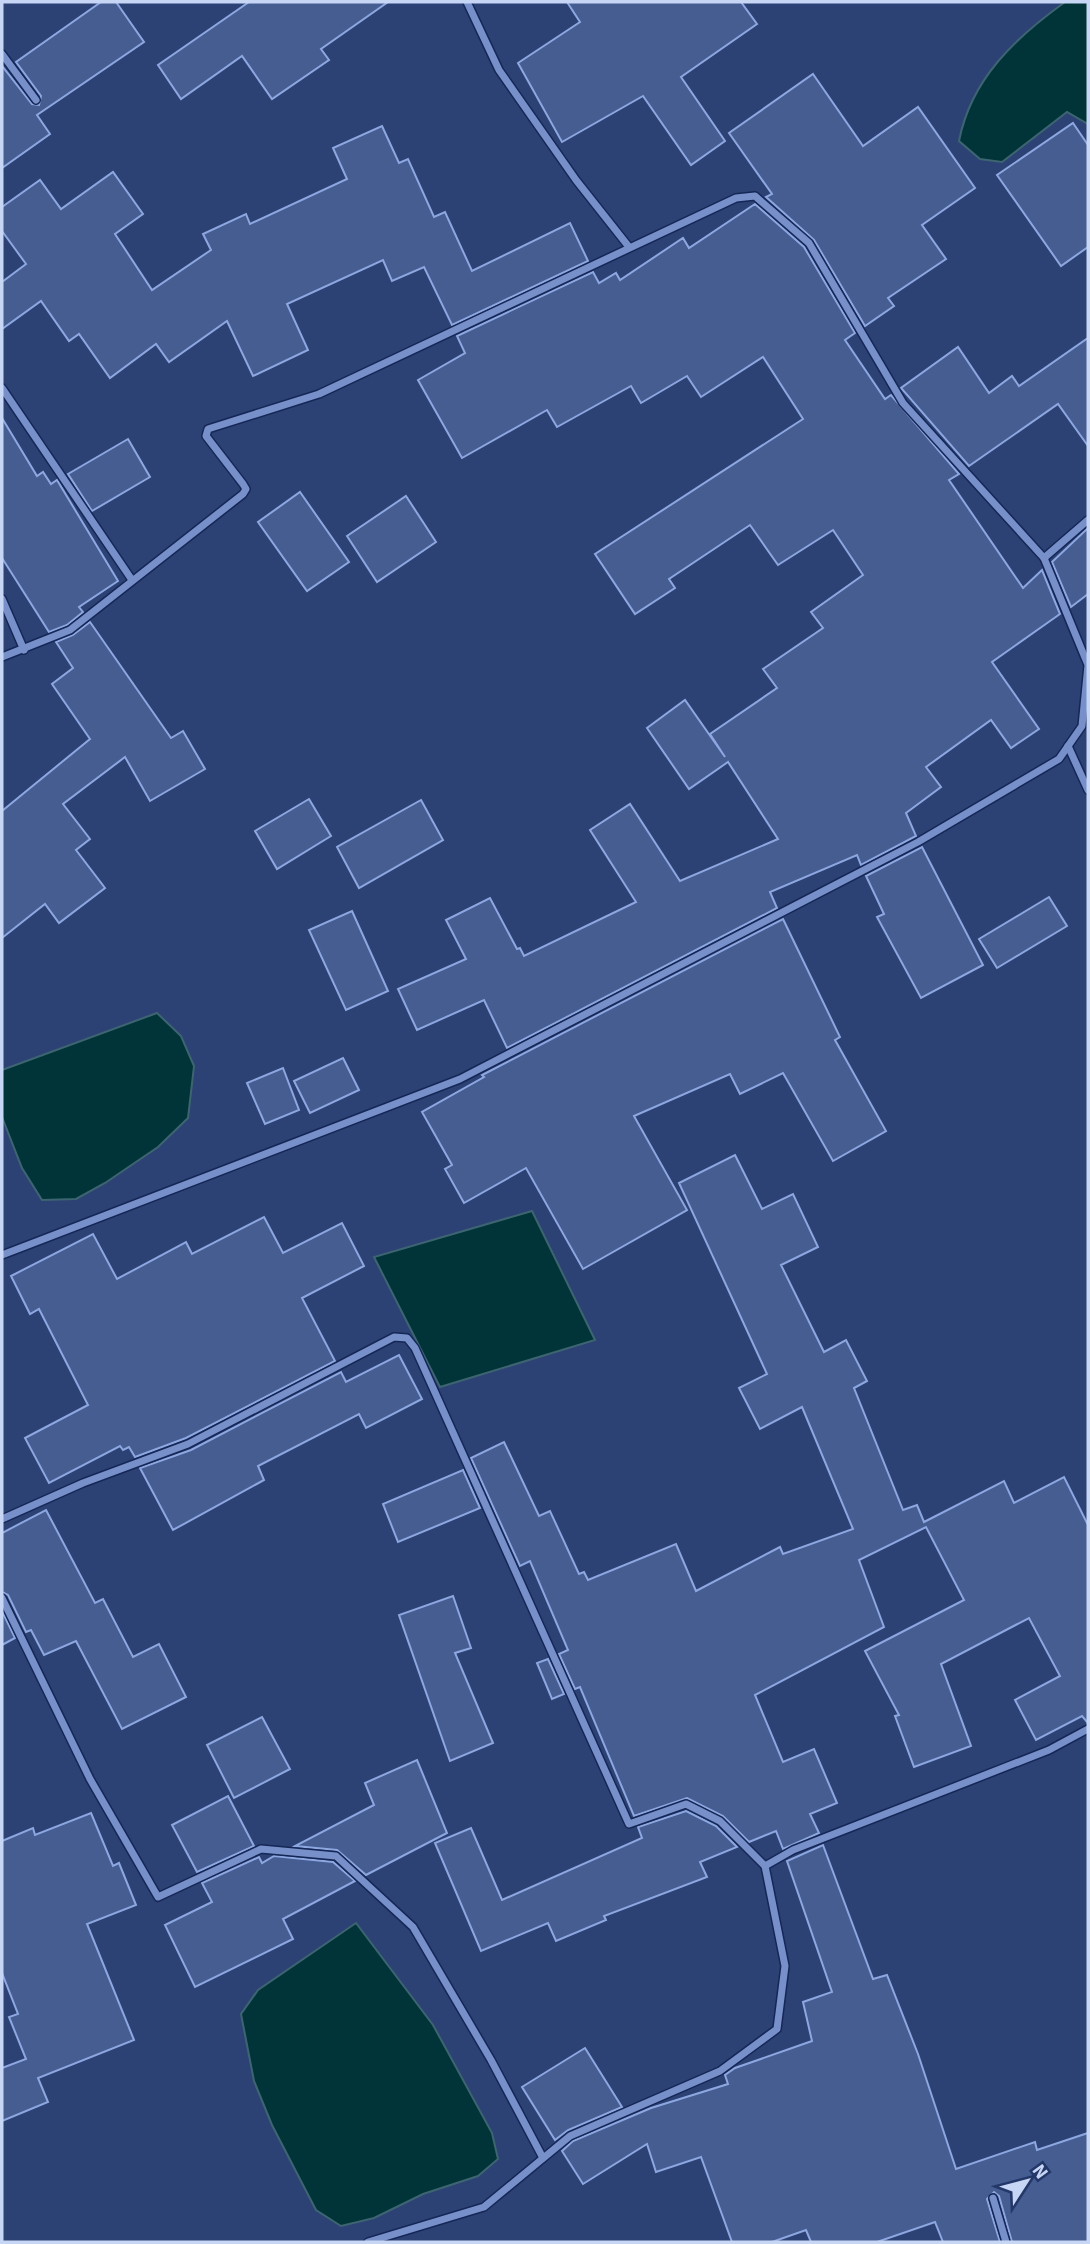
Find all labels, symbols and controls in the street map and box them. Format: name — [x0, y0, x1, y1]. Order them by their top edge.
north arrow — [992, 2146, 1062, 2216]
text: N — [1025, 2159, 1054, 2185]

